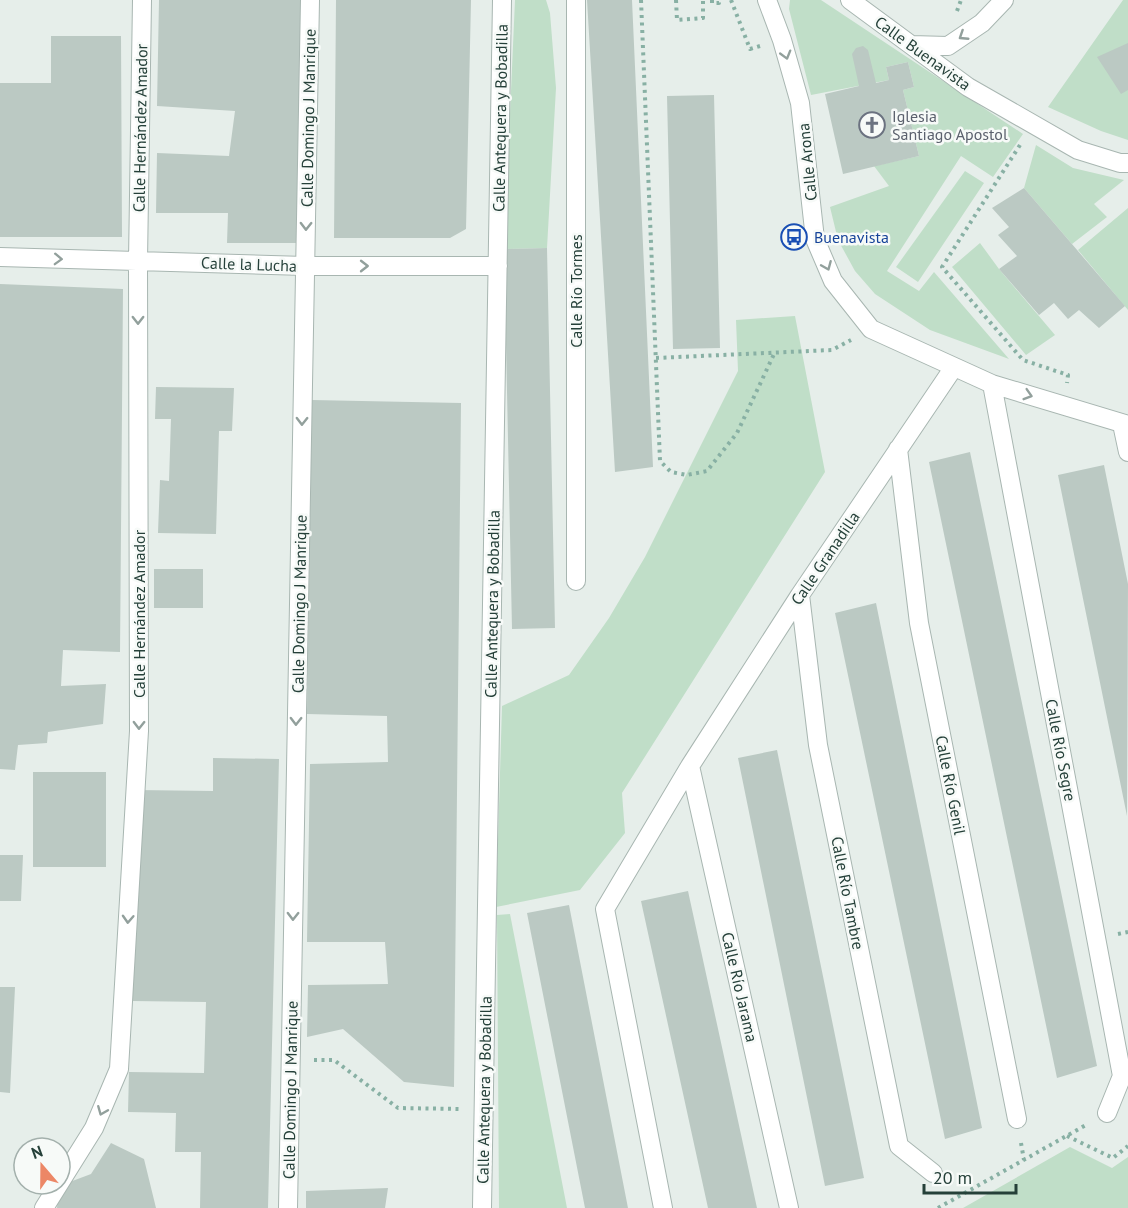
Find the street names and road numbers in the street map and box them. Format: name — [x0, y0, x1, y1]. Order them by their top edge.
street label: Calle Buenavista — [871, 12, 975, 94]
street label: Calle Antequera y Bobadilla — [488, 24, 512, 212]
street label: Calle Domingo J Manrique — [296, 29, 320, 207]
street label: Calle Hernández Amador — [129, 43, 151, 212]
street label: Calle Arona — [793, 122, 821, 202]
street label: Calle Río Tormes — [566, 234, 586, 348]
street label: Calle la Lucha — [201, 252, 297, 276]
street label: Calle Granadilla — [786, 507, 864, 609]
street label: Calle Antequera y Bobadilla — [480, 510, 504, 698]
street label: Calle Domingo J Manrique — [287, 515, 311, 693]
street label: Calle Hernández Amador — [129, 529, 149, 698]
street label: Calle Río Segre — [1041, 697, 1081, 803]
street label: Calle Río Genil — [932, 734, 970, 837]
street label: Calle Río Tambre — [827, 835, 869, 951]
street label: Calle Río Jarama — [718, 930, 762, 1044]
street label: Calle Antequera y Bobadilla — [472, 996, 496, 1184]
street label: Calle Domingo J Manrique — [278, 1001, 302, 1179]

